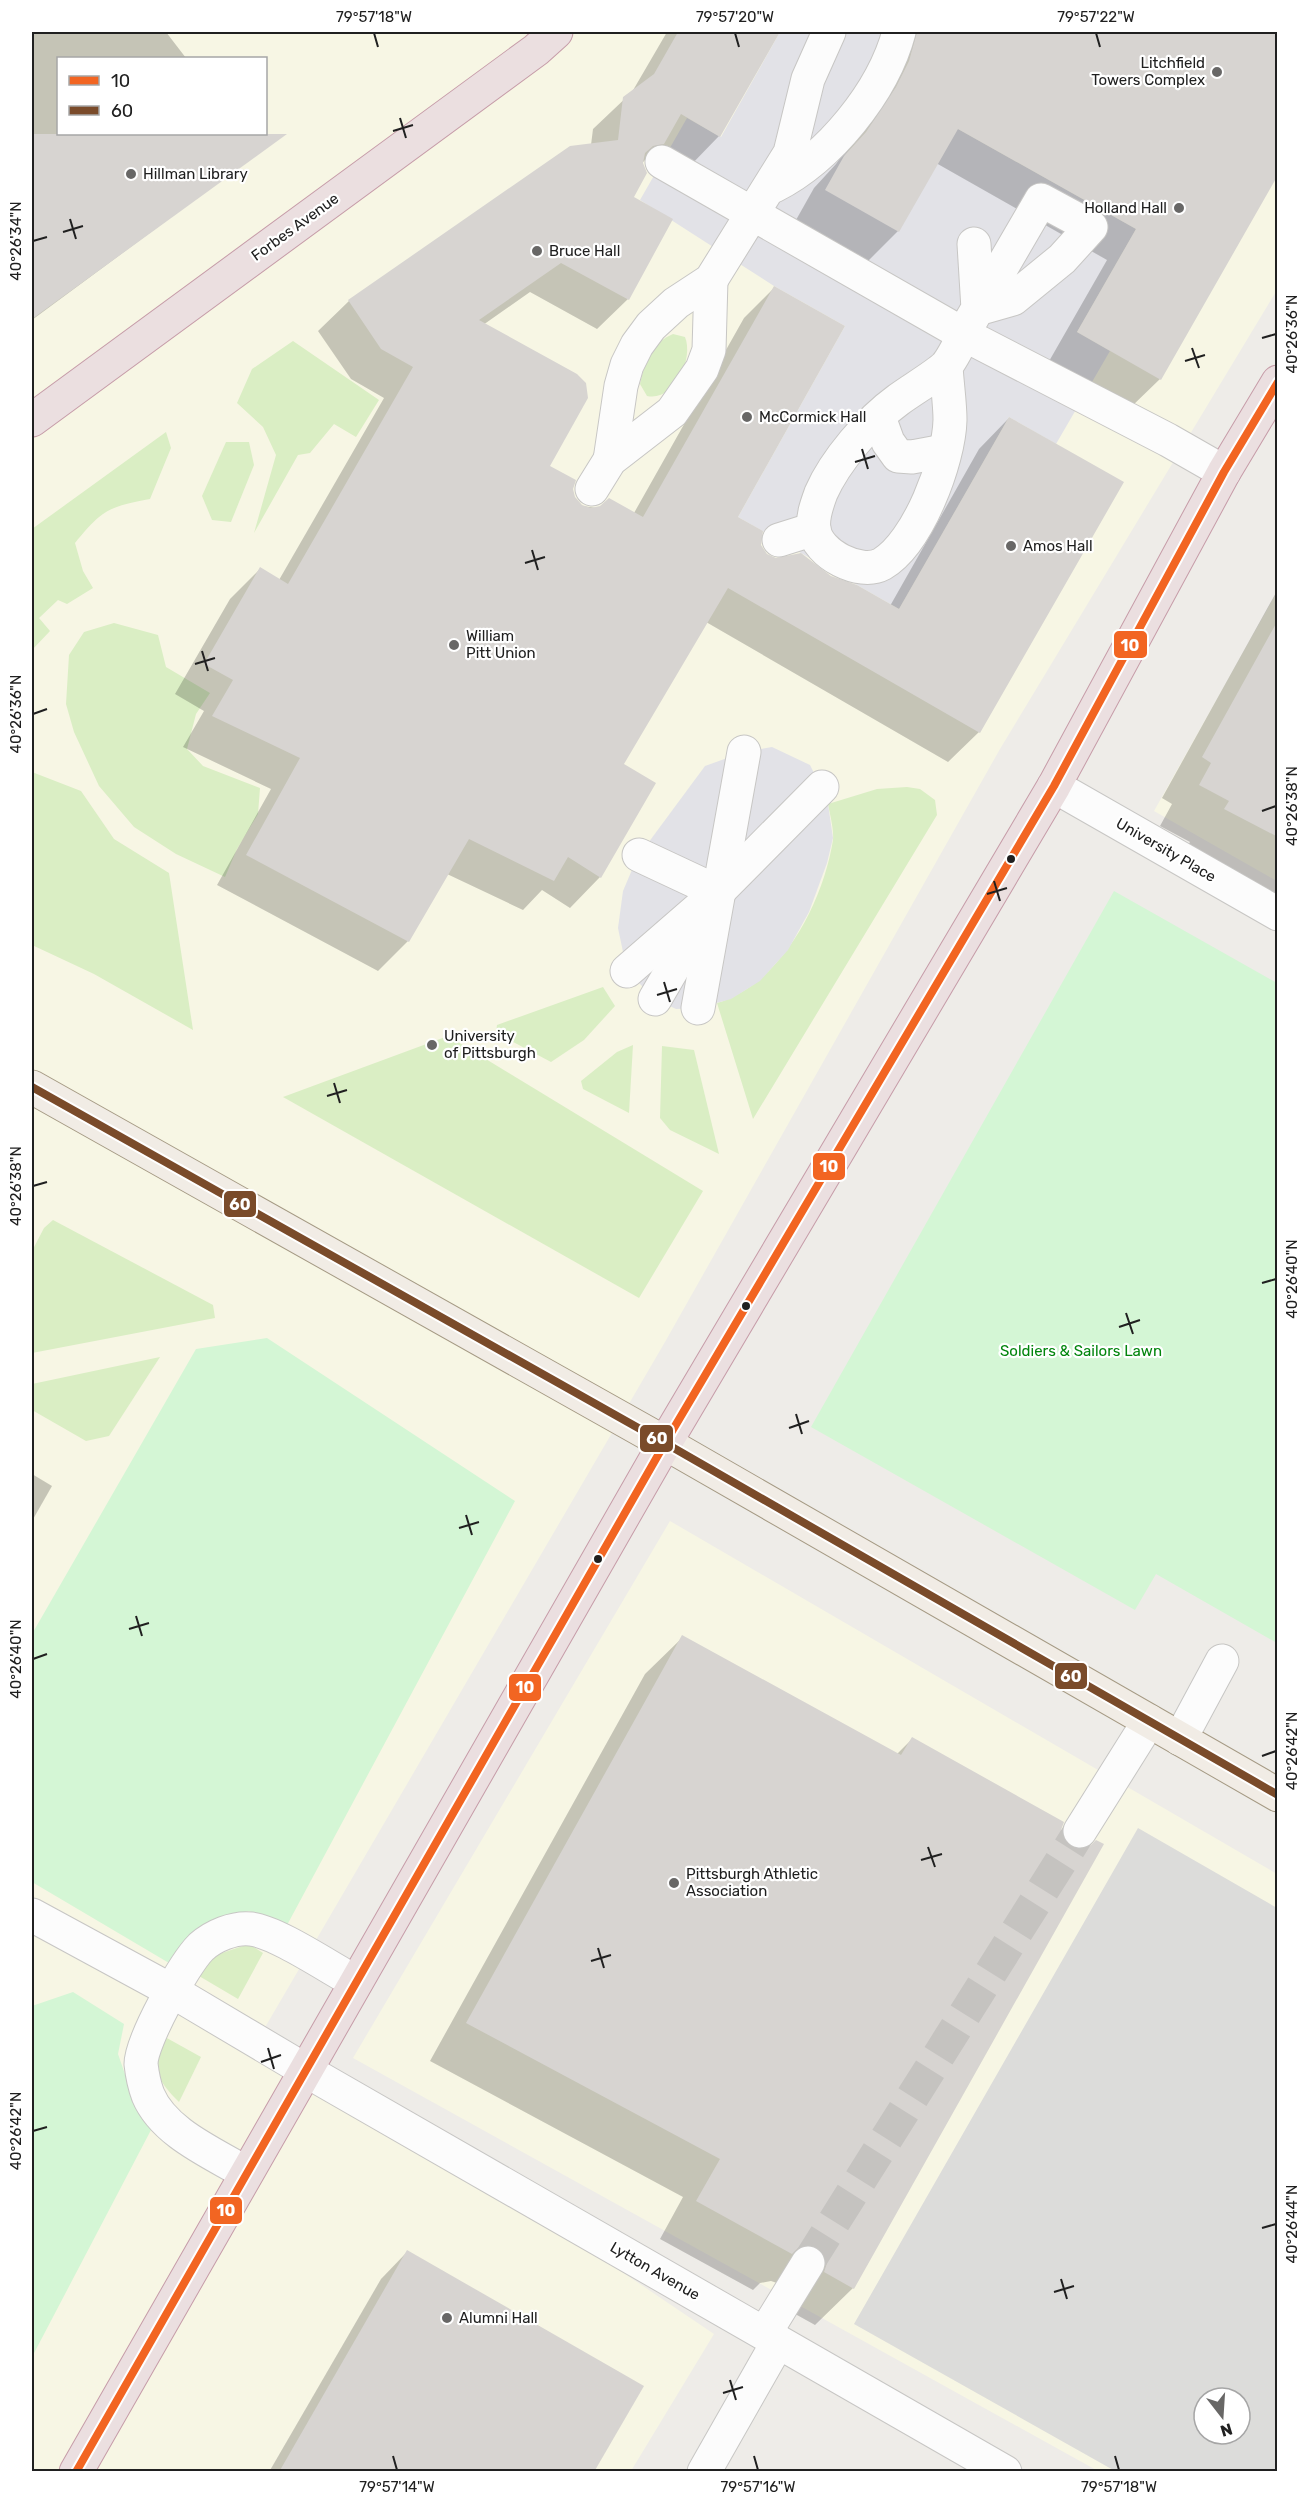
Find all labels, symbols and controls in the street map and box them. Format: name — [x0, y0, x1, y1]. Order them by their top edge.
text: 79°57'18"W — [336, 8, 412, 26]
text: 79°57'20"W — [696, 8, 774, 26]
text: 79°57'22"W — [1057, 8, 1135, 26]
place label: Litchfield Towers Complex — [1091, 54, 1205, 89]
legend — [57, 57, 267, 135]
marker: Litchfield Towers Complex — [1210, 65, 1224, 79]
text: 10 — [111, 70, 130, 92]
text: 60 — [111, 100, 133, 122]
place label: Hillman Library — [143, 165, 248, 183]
marker: Hillman Library — [124, 167, 138, 181]
street label: Forbes Avenue — [248, 189, 342, 265]
place label: Holland Hall — [1084, 199, 1167, 217]
text: 40°26'34"N — [7, 201, 25, 281]
marker: Holland Hall — [1172, 201, 1186, 215]
place label: Bruce Hall — [549, 242, 620, 260]
marker: Bruce Hall — [530, 244, 544, 258]
text: 40°26'36"N — [1283, 295, 1301, 373]
place label: McCormick Hall — [759, 408, 866, 426]
marker: McCormick Hall — [740, 410, 754, 424]
place label: Amos Hall — [1023, 537, 1093, 555]
marker: Amos Hall — [1004, 539, 1018, 553]
place label: William Pitt Union — [466, 627, 536, 662]
line badge: 10 — [1113, 630, 1148, 659]
text: 10 — [1121, 636, 1140, 655]
marker: William Pitt Union — [447, 638, 461, 652]
text: 40°26'36"N — [7, 675, 25, 753]
text: 40°26'38"N — [1283, 766, 1301, 846]
street label: University Place — [1113, 814, 1219, 886]
unlabelled marker — [1005, 853, 1017, 865]
place label: University of Pittsburgh — [444, 1027, 536, 1062]
marker: University of Pittsburgh — [425, 1038, 439, 1052]
text: 40°26'38"N — [7, 1146, 25, 1226]
line badge: 10 — [812, 1152, 846, 1181]
text: 10 — [820, 1157, 839, 1176]
line badge: 60 — [223, 1190, 257, 1218]
text: 60 — [229, 1195, 251, 1214]
text: 40°26'40"N — [1283, 1239, 1301, 1319]
unlabelled marker — [740, 1300, 752, 1312]
park label: Soldiers & Sailors Lawn — [1000, 1342, 1162, 1360]
line badge: 60 — [639, 1424, 674, 1453]
text: 60 — [646, 1429, 668, 1448]
unlabelled marker — [592, 1553, 604, 1565]
text: 40°26'40"N — [7, 1619, 25, 1699]
line badge: 60 — [1054, 1662, 1088, 1690]
text: 60 — [1060, 1667, 1082, 1686]
line badge: 10 — [508, 1673, 542, 1702]
text: 10 — [516, 1678, 535, 1697]
text: 40°26'42"N — [1283, 1712, 1301, 1790]
place label: Pittsburgh Athletic Association — [686, 1865, 818, 1900]
marker: Pittsburgh Athletic Association — [667, 1876, 681, 1890]
text: 40°26'42"N — [7, 2092, 25, 2170]
text: 40°26'44"N — [1283, 2185, 1301, 2263]
line badge: 10 — [209, 2196, 243, 2225]
text: 10 — [217, 2201, 236, 2220]
street label: Lytton Avenue — [607, 2238, 703, 2304]
place label: Alumni Hall — [459, 2309, 538, 2327]
marker: Alumni Hall — [440, 2311, 454, 2325]
north arrow — [1192, 2386, 1252, 2446]
text: N — [1218, 2419, 1235, 2441]
text: 79°57'14"W — [359, 2478, 435, 2496]
text: 79°57'16"W — [721, 2478, 795, 2496]
text: 79°57'18"W — [1081, 2478, 1157, 2496]

